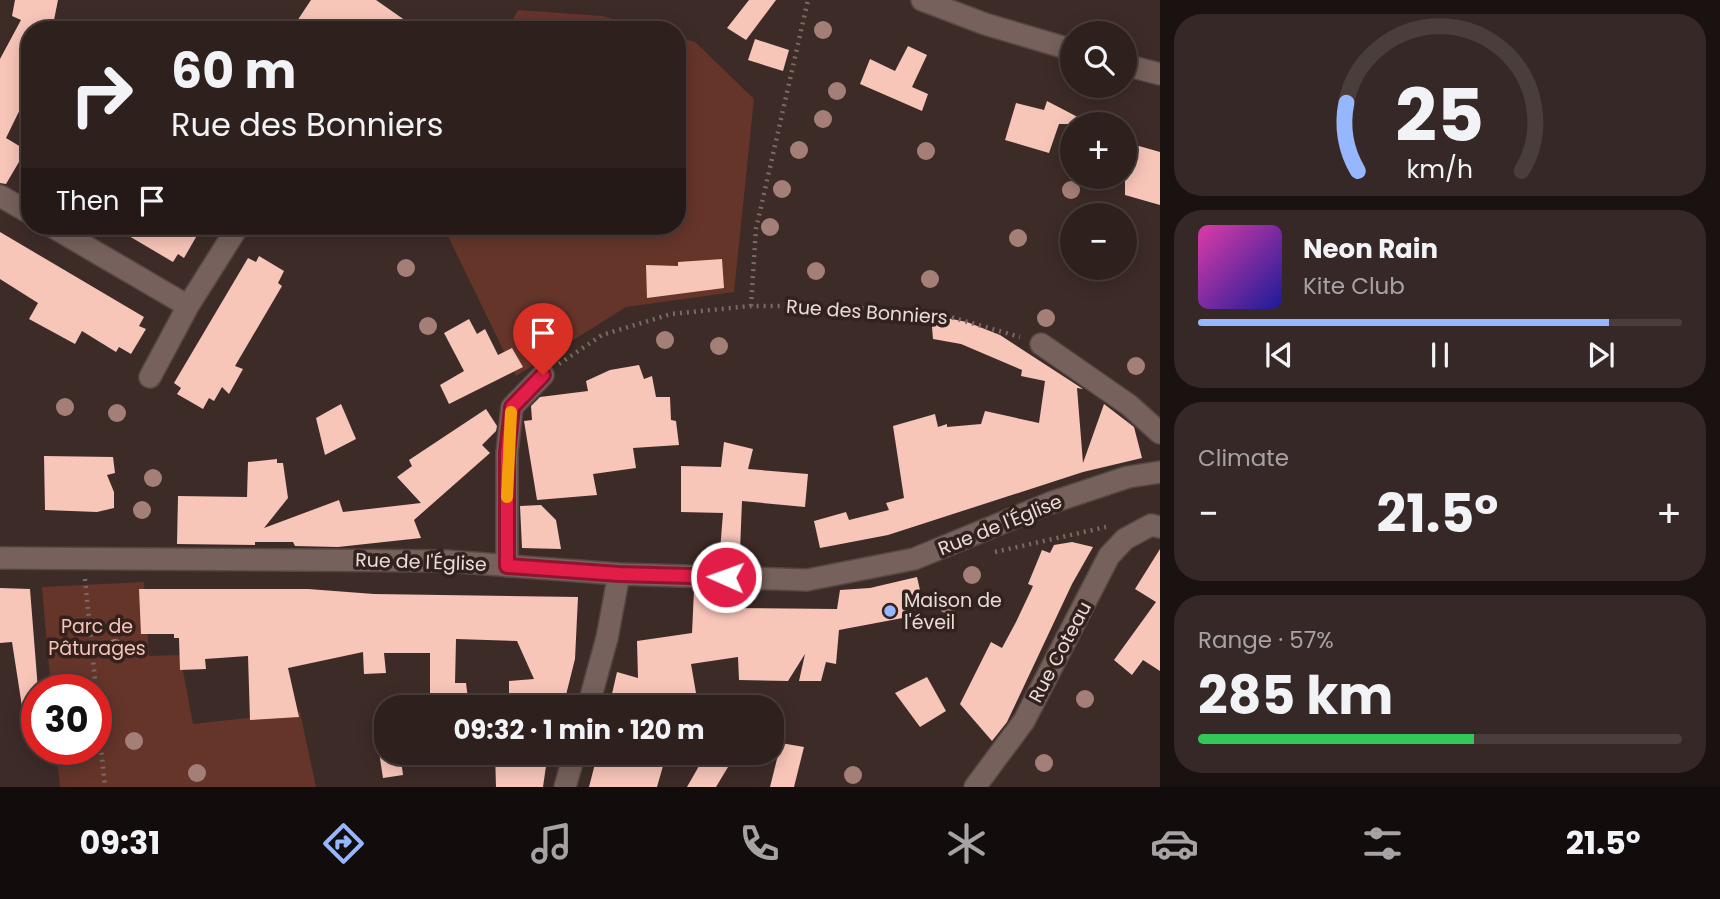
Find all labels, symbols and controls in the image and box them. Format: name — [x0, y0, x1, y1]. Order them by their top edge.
map controls — [1060, 21, 1137, 280]
button: search — [1060, 21, 1137, 98]
text: 60 m — [171, 37, 296, 105]
icon: right — [56, 49, 147, 140]
text: 25 — [1396, 65, 1484, 166]
text: Rue des Bonniers — [171, 102, 443, 147]
button: + — [1060, 112, 1137, 189]
text: km/h — [1407, 152, 1473, 187]
icon: arrive — [133, 182, 171, 220]
text: Then — [56, 183, 119, 219]
button: − — [1060, 203, 1137, 280]
text: Neon Rain — [1303, 231, 1438, 267]
text: Kite Club — [1303, 270, 1405, 302]
street label: Rue des Bonniers — [785, 293, 949, 331]
pin — [513, 303, 573, 375]
icon: arrive — [524, 314, 562, 352]
icon: previous — [1260, 336, 1298, 374]
icon: pause — [1421, 336, 1459, 374]
icon: next — [1582, 336, 1620, 374]
text: Climate — [1198, 442, 1289, 474]
text: 21.5° — [1377, 477, 1498, 550]
text: − — [1198, 487, 1219, 540]
text: + — [1656, 487, 1682, 540]
street label: Rue de l'Église — [934, 488, 1066, 562]
position arrow — [689, 540, 763, 614]
street label: Rue de l'Église — [355, 546, 487, 578]
place label: Maison de l'éveil — [904, 587, 1002, 636]
street label: Rue Coteau — [1022, 597, 1098, 707]
marker: Maison de l'éveil — [882, 603, 898, 619]
park label: Parc de Pâturages — [48, 613, 146, 662]
text: Range · 57% — [1198, 624, 1334, 656]
text: 285 km — [1198, 659, 1393, 732]
speed limit sign: 30 — [21, 674, 112, 765]
text: 09:32 · 1 min · 120 m — [453, 712, 705, 748]
icon: directions — [319, 819, 368, 868]
icon: music — [527, 819, 576, 868]
icon: phone — [735, 819, 784, 868]
icon: climate — [942, 819, 991, 868]
icon: car — [1150, 819, 1199, 868]
icon: filters — [1358, 819, 1407, 868]
text: 09:31 — [79, 820, 160, 865]
text: 21.5° — [1566, 820, 1641, 865]

